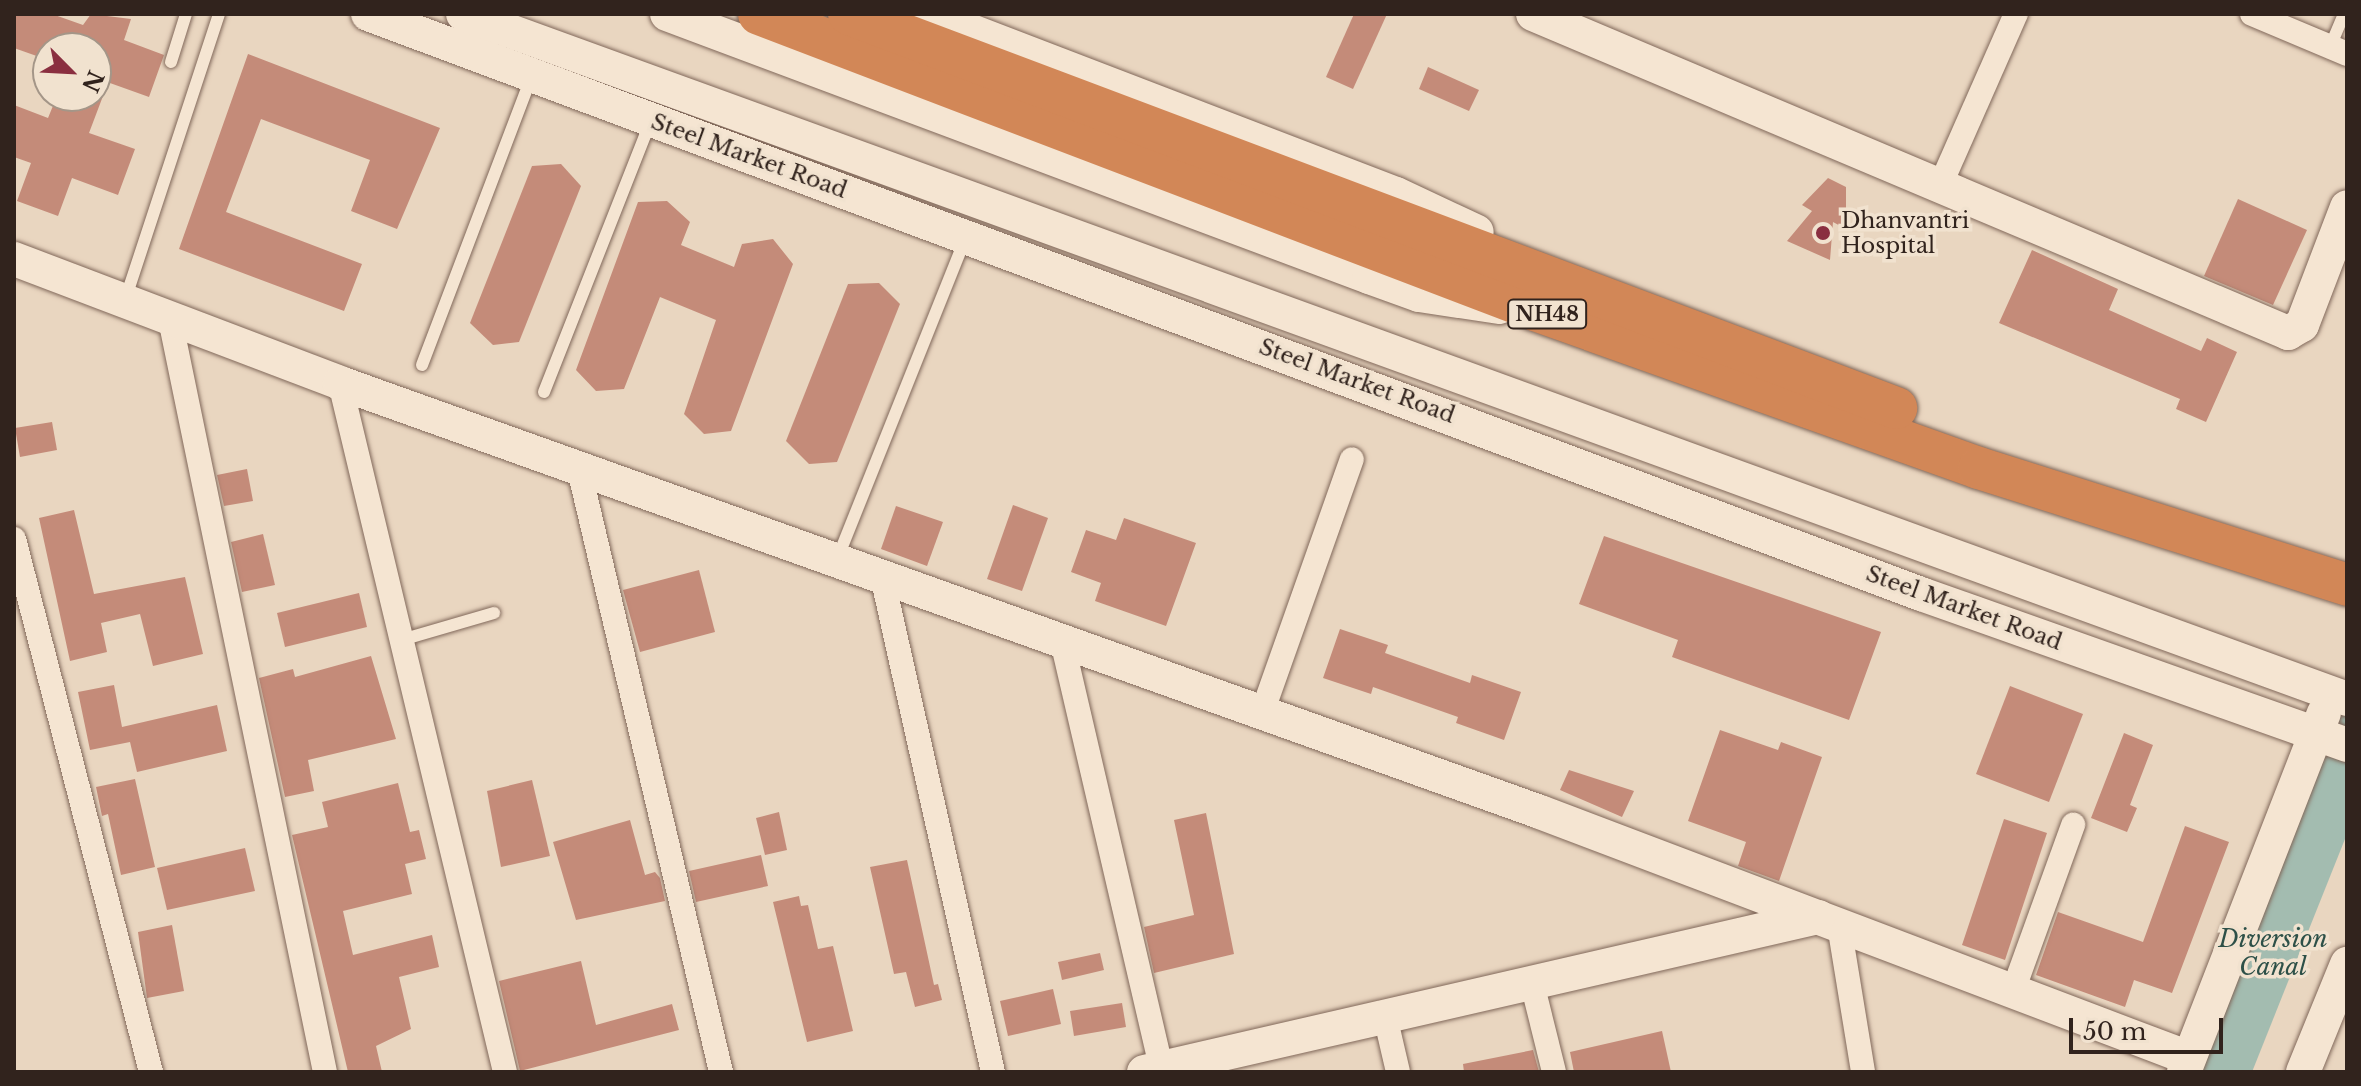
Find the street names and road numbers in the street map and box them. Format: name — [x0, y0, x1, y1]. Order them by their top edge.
street label: Steel Market Road — [648, 108, 850, 204]
road number: NH48 — [1507, 298, 1587, 330]
street label: Steel Market Road — [1256, 333, 1458, 429]
street label: Steel Market Road — [1863, 560, 2065, 656]

